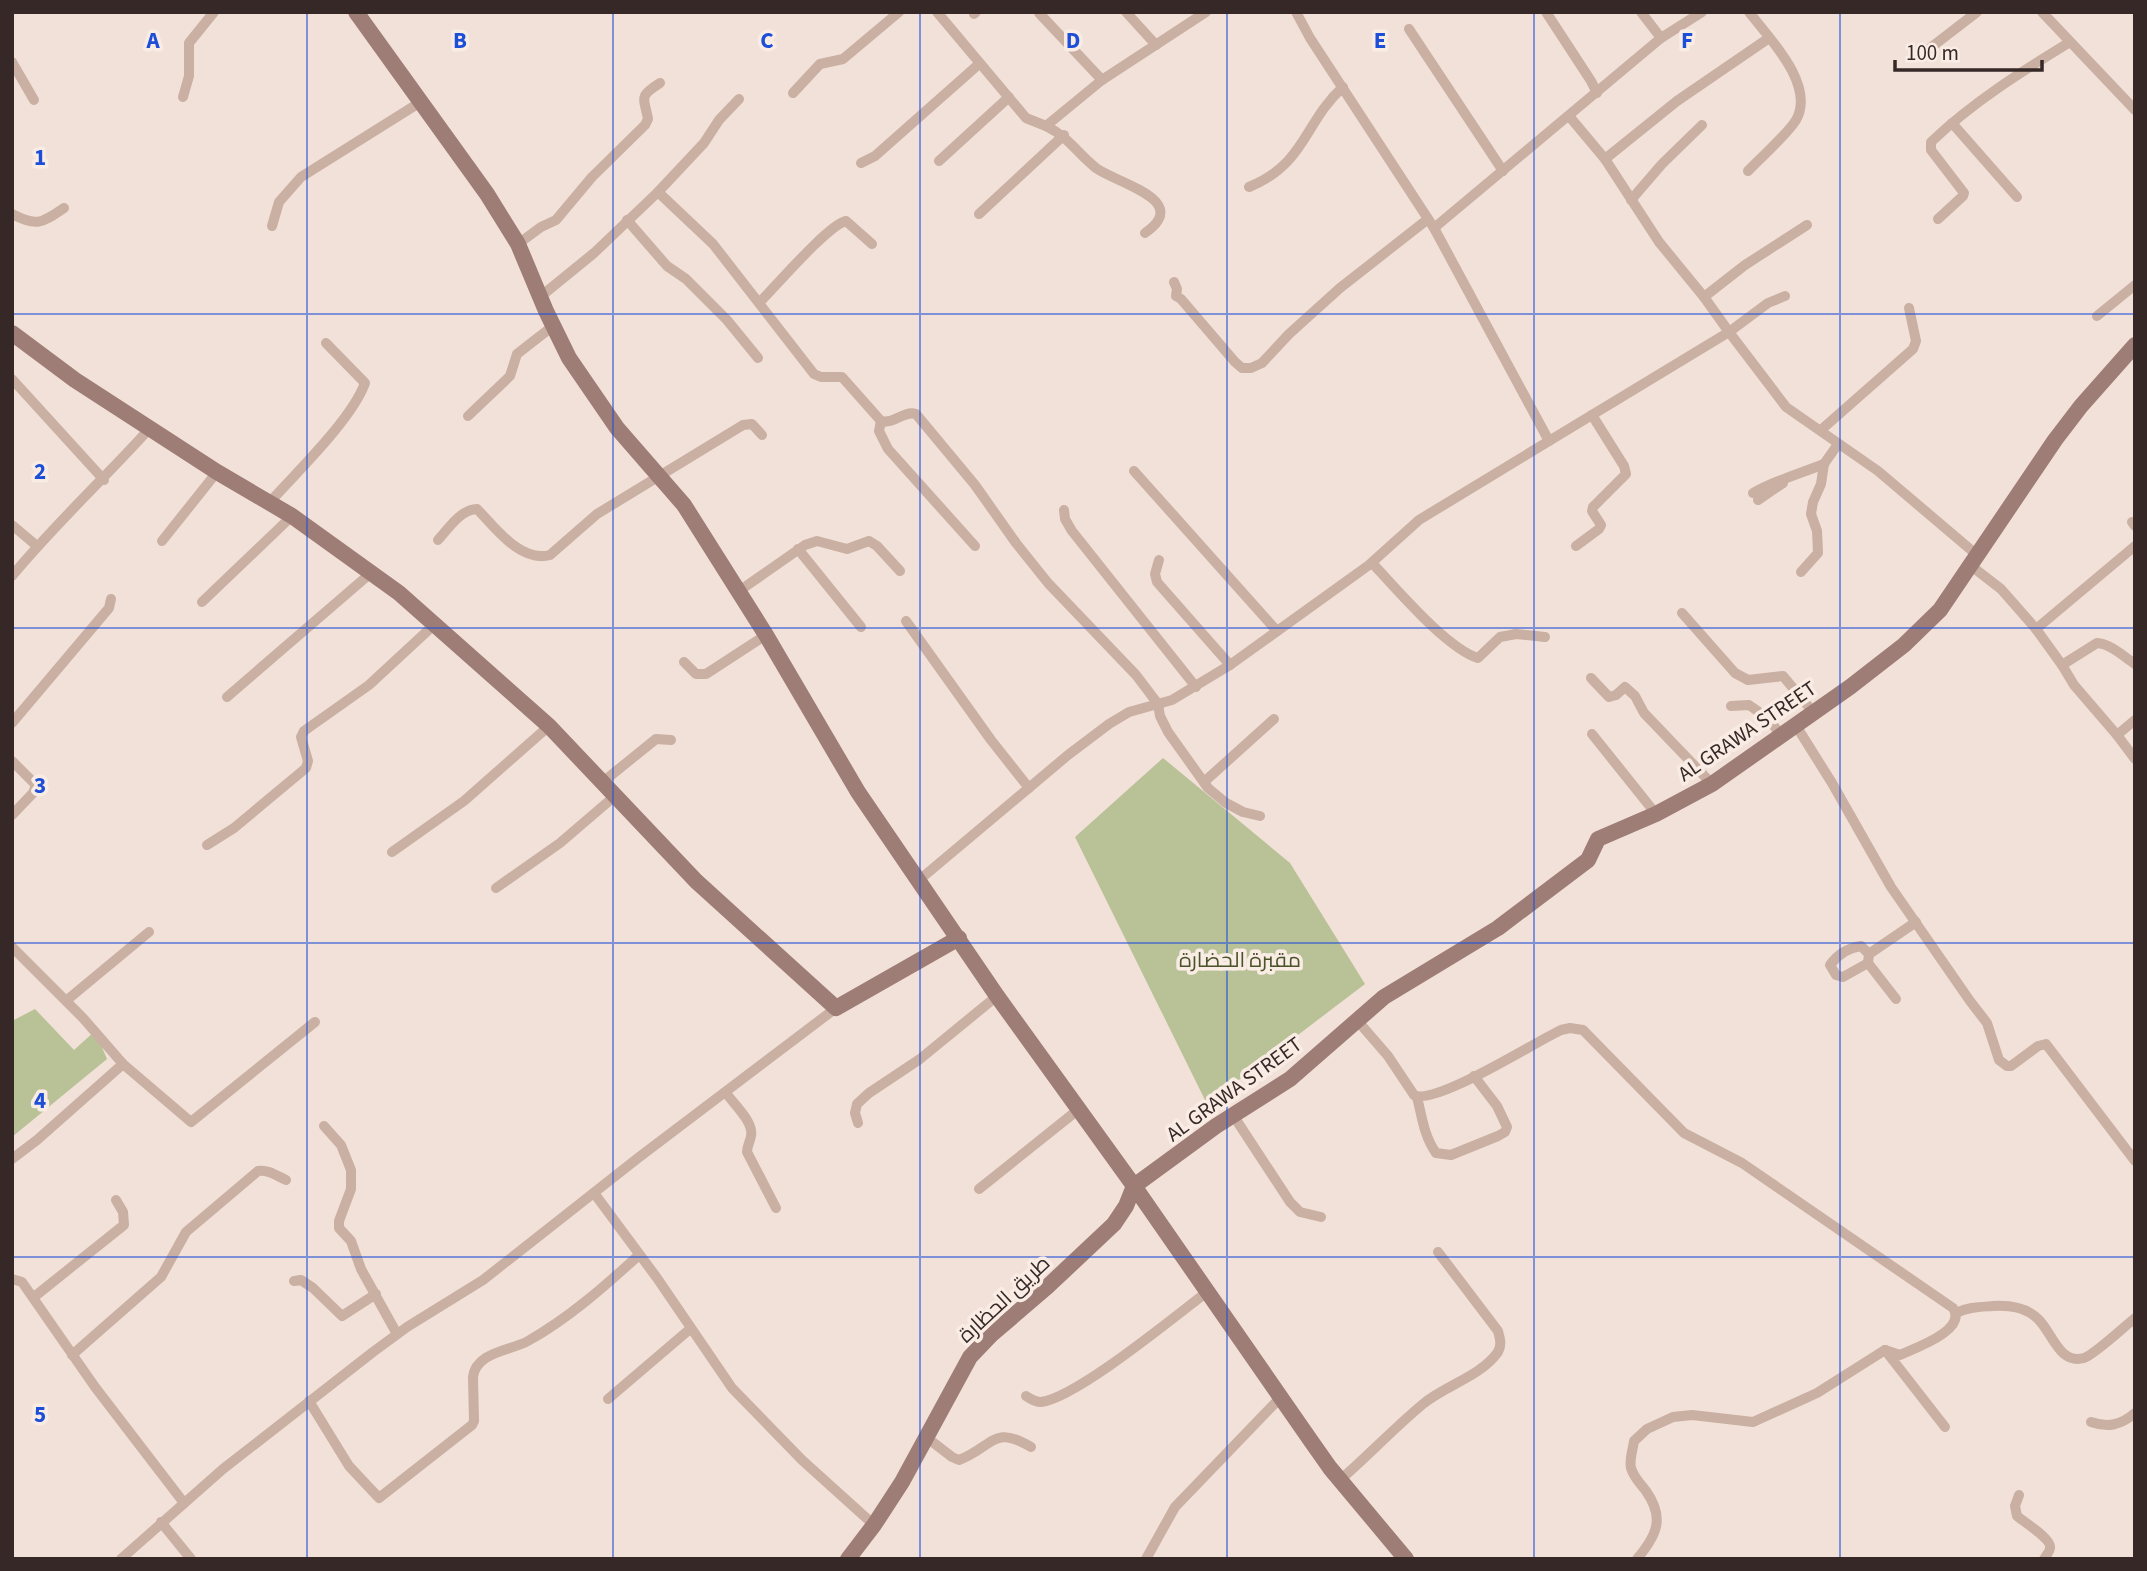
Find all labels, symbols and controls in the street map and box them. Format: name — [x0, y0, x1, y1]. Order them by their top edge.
text: A — [145, 24, 160, 57]
text: B — [453, 24, 467, 57]
text: C — [760, 24, 774, 57]
text: D — [1066, 24, 1080, 57]
text: E — [1374, 24, 1386, 57]
text: F — [1681, 24, 1693, 57]
scale bar — [1895, 28, 2042, 72]
text: 100 m — [1906, 38, 1959, 68]
text: 1 — [34, 141, 46, 174]
text: 2 — [34, 455, 46, 488]
street label: AL GRAWA STREET — [1672, 673, 1822, 789]
text: 3 — [34, 769, 46, 802]
park label: مقبرة الحضارة — [1179, 945, 1301, 975]
street label: AL GRAWA STREET — [1160, 1029, 1308, 1149]
text: 4 — [34, 1084, 46, 1117]
street label: طريق الحظارة — [951, 1248, 1057, 1350]
text: 5 — [34, 1398, 46, 1431]

